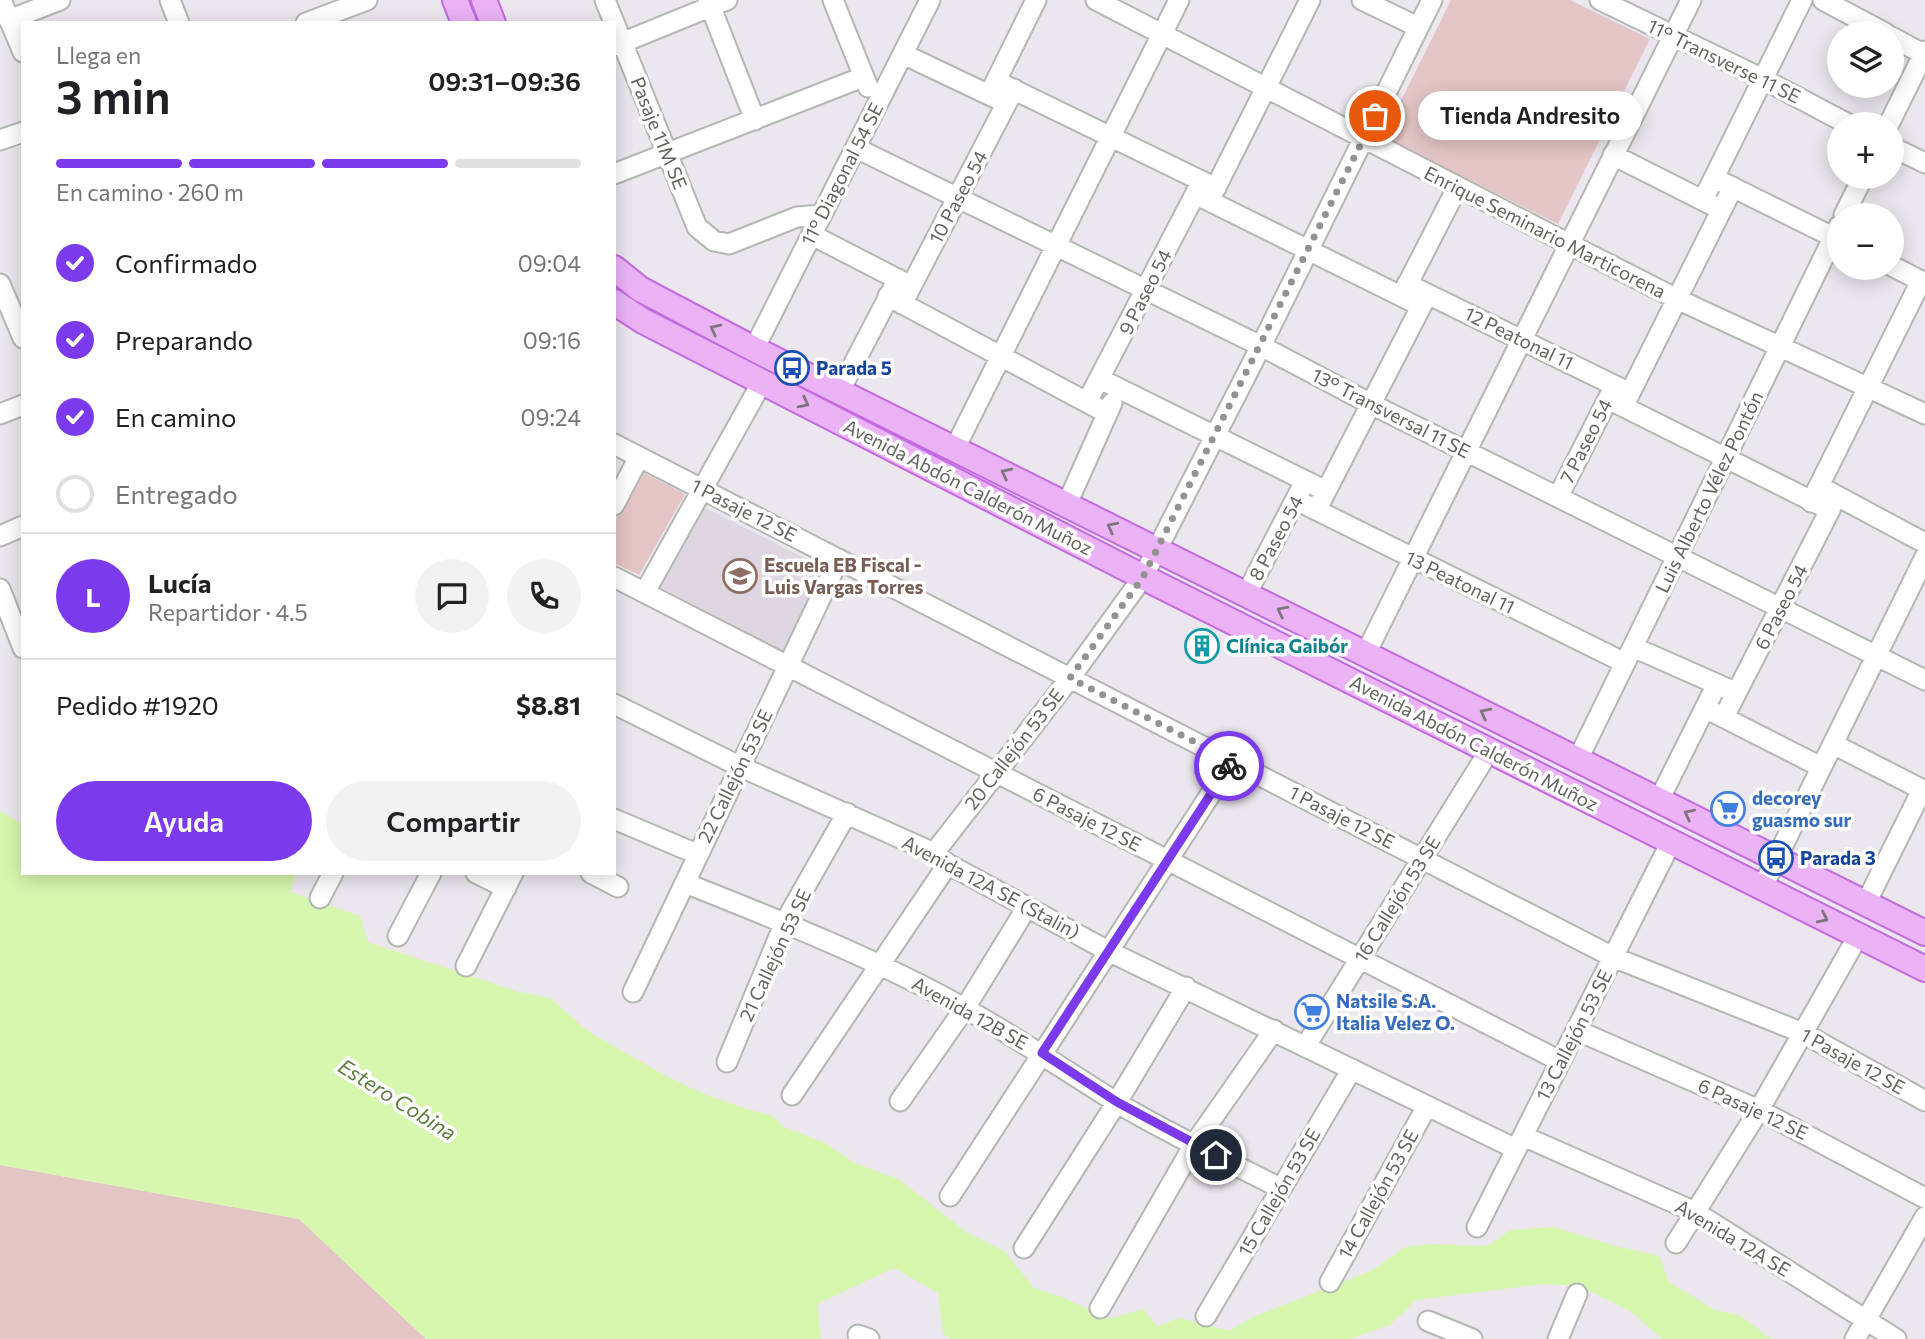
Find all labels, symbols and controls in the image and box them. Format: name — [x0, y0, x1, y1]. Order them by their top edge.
street label: 11° Transverse 11 SE — [1644, 13, 1805, 108]
map controls — [1827, 21, 1904, 280]
button: layers — [1827, 21, 1904, 98]
text: Llega en — [56, 41, 141, 69]
text: 09:31–09:36 — [428, 65, 581, 96]
text: 3 min — [56, 67, 171, 123]
street label: Pasaje 11M SE — [626, 73, 693, 192]
pin — [1345, 86, 1405, 146]
callout: Tienda Andresito — [1417, 92, 1641, 140]
icon: bag — [1356, 97, 1394, 135]
street label: 11° Diagonal 54 SE — [796, 99, 887, 249]
text: Tienda Andresito — [1440, 101, 1620, 129]
button: + — [1827, 112, 1904, 189]
street label: 10 Paseo 54 — [923, 146, 992, 247]
street label: Enrique Seminario Marticorena — [1421, 160, 1670, 303]
text: En camino · 260 m — [56, 178, 244, 206]
button: − — [1827, 203, 1904, 280]
icon: check — [56, 244, 94, 282]
street label: 9 Paseo 54 — [1113, 245, 1176, 338]
text: Confirmado — [115, 247, 257, 278]
text: 09:04 — [518, 249, 581, 277]
street label: 12 Peatonal 11 — [1461, 301, 1577, 374]
icon: check — [56, 321, 94, 359]
one-way arrow — [709, 323, 722, 337]
text: Preparando — [115, 324, 253, 355]
text: 09:16 — [523, 326, 581, 354]
bus stop icon: Parada 5 — [773, 349, 811, 387]
place label: Parada 5 — [816, 356, 892, 379]
street label: 13° Transversal 11 SE — [1308, 363, 1474, 462]
street label: Luis Alberto Vélez Pontón — [1650, 387, 1767, 596]
one-way arrow — [797, 395, 809, 409]
street label: 7 Paseo 54 — [1555, 395, 1617, 487]
icon: check — [56, 398, 94, 436]
text: En camino — [115, 401, 237, 432]
text: 09:24 — [520, 403, 581, 431]
street label: Avenida Abdón Calderón Muñoz — [840, 414, 1096, 559]
one-way arrow — [1001, 468, 1013, 482]
street label: 1 Pasaje 12 SE — [688, 473, 801, 546]
text: Entregado — [115, 478, 238, 509]
street label: 8 Paseo 54 — [1244, 491, 1308, 584]
one-way arrow — [1107, 521, 1119, 535]
street label: 13 Peatonal 11 — [1402, 545, 1519, 618]
place label: Escuela EB Fiscal - Luis Vargas Torres — [764, 553, 923, 598]
school or university icon: Escuela EB Fiscal - Luis Vargas Torres — [721, 557, 759, 595]
button: chat — [415, 559, 489, 633]
button: phone — [507, 559, 581, 633]
street label: 6 Paseo 54 — [1749, 560, 1812, 653]
text: Lucía — [148, 567, 211, 598]
text: L — [85, 581, 101, 612]
text: Repartidor · 4.5 — [148, 598, 308, 626]
one-way arrow — [1277, 605, 1289, 619]
building icon: Clínica Gaibór — [1183, 627, 1221, 665]
place label: Clínica Gaibór — [1226, 634, 1348, 657]
street label: Avenida Abdón Calderón Muñoz — [1346, 670, 1602, 815]
street label: 20 Callejón 53 SE — [959, 683, 1068, 814]
text: Pedido #1920 — [56, 689, 219, 720]
text: $8.81 — [516, 689, 581, 720]
street label: 22 Callejón 53 SE — [692, 705, 777, 846]
one-way arrow — [1480, 707, 1492, 721]
courier — [1194, 731, 1264, 801]
icon: bike — [1210, 747, 1248, 785]
street label: 1 Pasaje 12 SE — [1286, 780, 1399, 853]
button: Ayuda — [56, 781, 312, 861]
button: Compartir — [326, 781, 581, 861]
street label: 6 Pasaje 12 SE — [1029, 781, 1145, 856]
place label: decorey guasmo sur — [1752, 786, 1851, 831]
supermarket icon: decorey guasmo sur — [1709, 790, 1747, 828]
one-way arrow — [1684, 809, 1696, 823]
street label: Avenida 12A SE (Stalin) — [899, 830, 1084, 943]
street label: 16 Callejón 53 SE — [1349, 831, 1445, 966]
bus stop icon: Parada 3 — [1757, 839, 1795, 877]
place label: Parada 3 — [1800, 846, 1876, 869]
street label: 21 Callejón 53 SE — [734, 885, 815, 1025]
one-way arrow — [1816, 910, 1828, 924]
street label: 13 Callejón 53 SE — [1531, 966, 1616, 1104]
street label: Avenida 12B SE — [908, 971, 1032, 1054]
place label: Natsile S.A. Italia Velez O. — [1336, 989, 1455, 1034]
supermarket icon: Natsile S.A. Italia Velez O. — [1293, 993, 1331, 1031]
street label: 1 Pasaje 12 SE — [1797, 1023, 1909, 1099]
water label: Estero Cobina — [334, 1053, 461, 1145]
street label: 6 Pasaje 12 SE — [1694, 1073, 1812, 1144]
street label: 15 Callejón 53 SE — [1233, 1124, 1324, 1260]
pin — [1186, 1125, 1246, 1185]
street label: 14 Callejón 53 SE — [1333, 1125, 1423, 1262]
icon: home — [1197, 1136, 1235, 1174]
street label: Avenida 12A SE — [1672, 1194, 1795, 1281]

